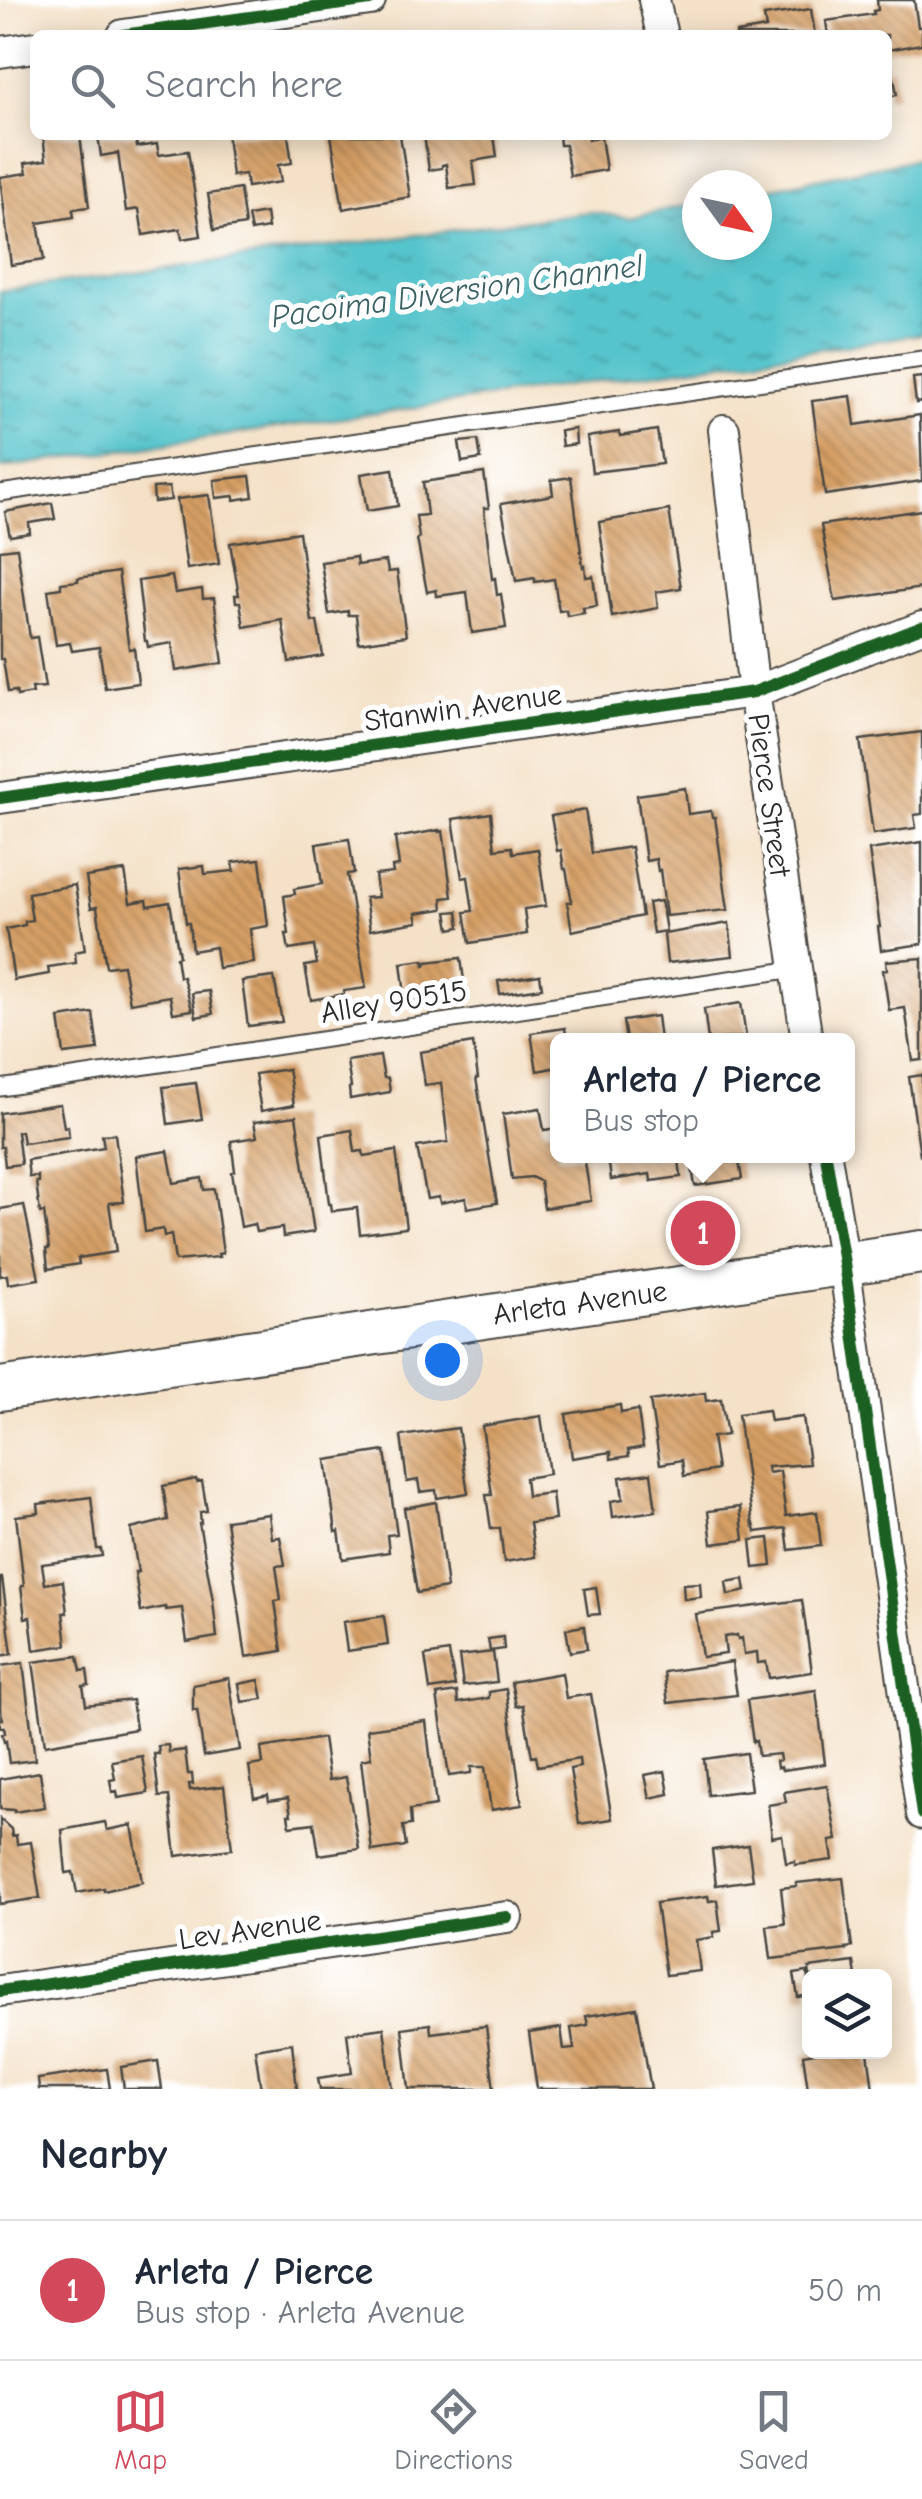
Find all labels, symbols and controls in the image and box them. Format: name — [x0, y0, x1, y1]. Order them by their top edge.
search box — [30, 30, 892, 140]
icon: search — [65, 58, 120, 113]
text: Search here — [145, 63, 343, 107]
north arrow — [682, 170, 772, 260]
water label: Pacoima Diversion Channel — [269, 246, 646, 335]
street label: Stanwin Avenue — [362, 677, 564, 739]
street label: Pierce Street — [740, 711, 798, 880]
street label: Alley 90515 — [318, 973, 470, 1031]
popup — [550, 1033, 855, 1163]
text: Arleta / Pierce — [583, 1058, 822, 1102]
text: Bus stop — [583, 1102, 699, 1139]
pin: 1 — [670, 1196, 736, 1270]
street label: Arleta Avenue — [491, 1273, 669, 1333]
your location — [417, 1335, 468, 1386]
street label: Lev Avenue — [177, 1903, 323, 1957]
map controls — [802, 1969, 892, 2059]
button: layers — [802, 1969, 892, 2059]
text: Nearby — [40, 2130, 167, 2179]
text: Arleta / Pierce — [135, 2250, 373, 2294]
text: 1 — [66, 2272, 79, 2309]
text: 50 m — [808, 2272, 882, 2309]
text: Bus stop · Arleta Avenue — [135, 2294, 465, 2331]
tab: Map — [113, 2384, 168, 2476]
tab: Directions — [394, 2384, 513, 2476]
tab: Saved — [739, 2384, 809, 2476]

